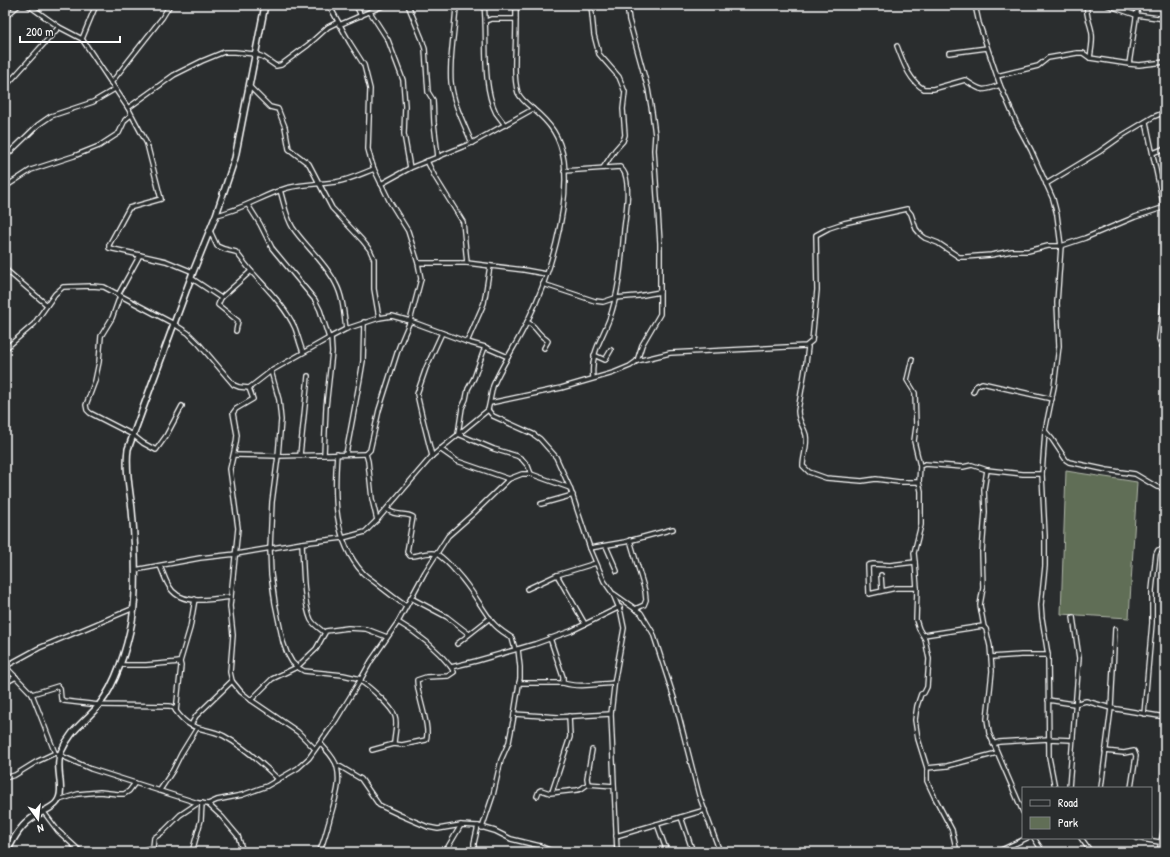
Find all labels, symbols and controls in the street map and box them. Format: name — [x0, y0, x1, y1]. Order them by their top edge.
scale bar — [20, 18, 120, 44]
text: 200 m — [26, 23, 53, 40]
legend — [1022, 787, 1152, 839]
text: Road — [1058, 794, 1078, 811]
north arrow — [18, 799, 58, 839]
text: Park — [1058, 814, 1078, 831]
text: N — [36, 821, 45, 836]

